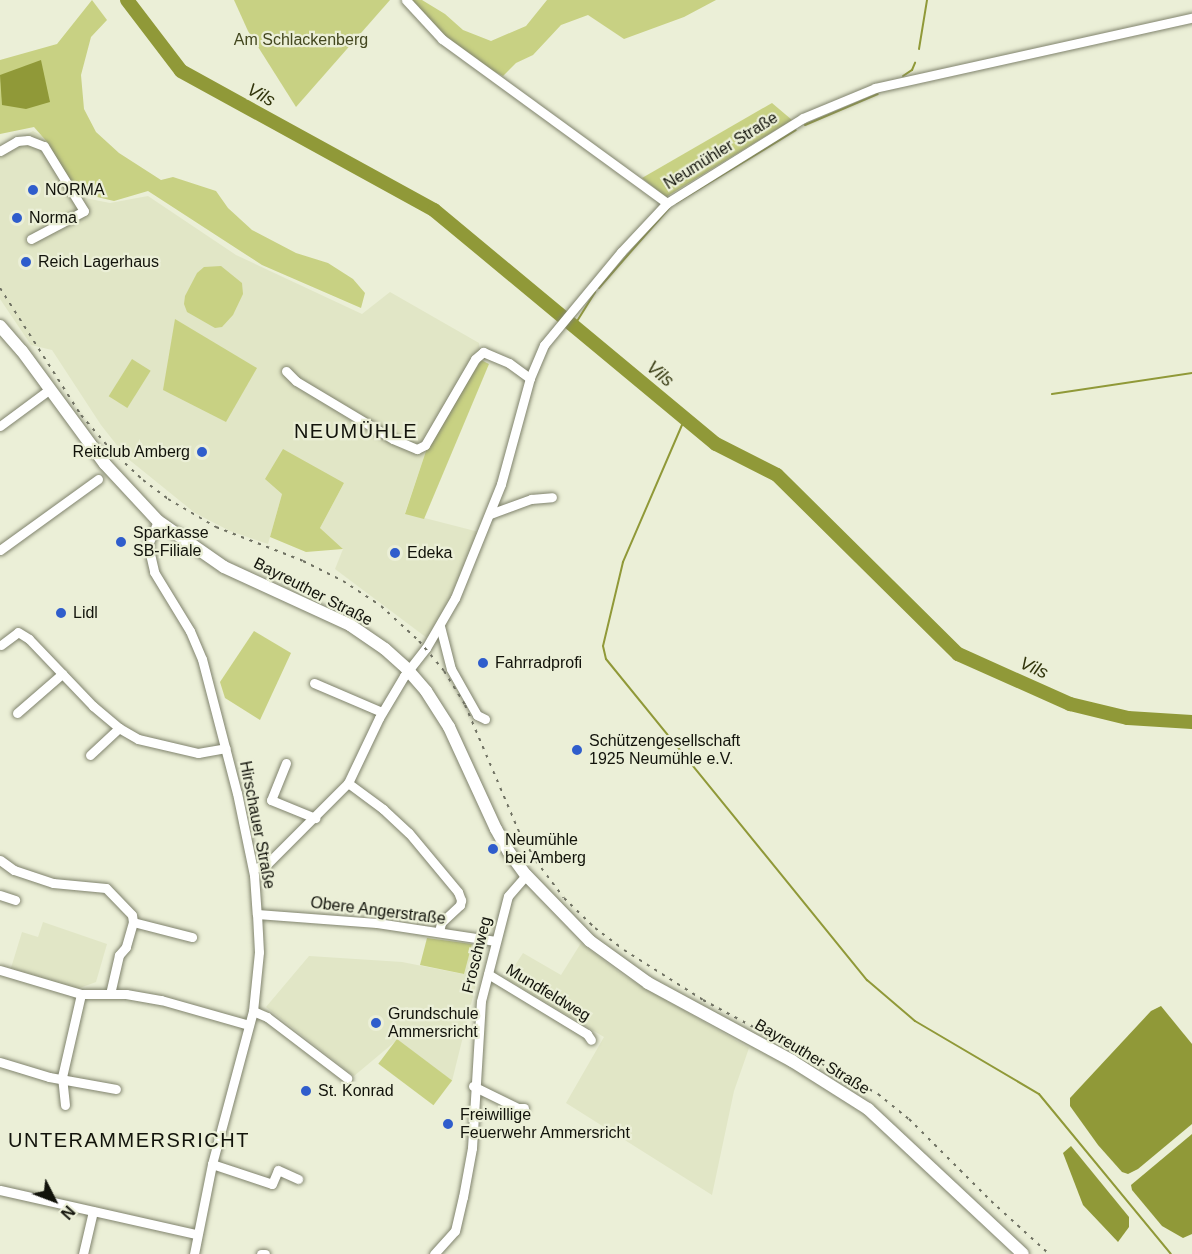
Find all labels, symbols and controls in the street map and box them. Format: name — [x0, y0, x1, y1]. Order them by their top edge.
park label: Am Schlackenberg — [234, 30, 368, 50]
water label: Vils — [243, 79, 279, 111]
street label: Neumühler Straße — [660, 108, 782, 194]
place label: NORMA — [45, 180, 105, 200]
marker: NORMA — [26, 183, 40, 197]
place label: Norma — [29, 208, 77, 228]
marker: Norma — [10, 211, 24, 225]
place label: Reich Lagerhaus — [38, 252, 159, 272]
marker: Reich Lagerhaus — [19, 255, 33, 269]
water label: Vils — [642, 357, 678, 391]
district label: NEUMÜHLE — [294, 419, 418, 443]
place label: Reitclub Amberg — [72, 442, 190, 462]
marker: Reitclub Amberg — [195, 445, 209, 459]
place label: Sparkasse SB-Filiale — [133, 523, 209, 561]
marker: Sparkasse SB-Filiale — [114, 535, 128, 549]
place label: Edeka — [407, 543, 452, 563]
marker: Edeka — [388, 546, 402, 560]
street label: Bayreuther Straße — [250, 554, 376, 630]
place label: Lidl — [73, 603, 98, 623]
marker: Lidl — [54, 606, 68, 620]
water label: Vils — [1017, 652, 1051, 684]
place label: Fahrradprofi — [495, 653, 582, 673]
marker: Fahrradprofi — [476, 656, 490, 670]
place label: Schützengesellschaft 1925 Neumühle e.V. — [589, 731, 740, 769]
marker: Schützengesellschaft 1925 Neumühle e.V. — [570, 743, 584, 757]
street label: Hirschauer Straße — [235, 759, 279, 891]
place label: Neumühle bei Amberg — [505, 830, 587, 868]
marker: Neumühle bei Amberg — [486, 842, 500, 856]
street label: Obere Angerstraße — [309, 893, 447, 929]
street label: Froschweg — [458, 915, 496, 995]
street label: Mundfeldweg — [502, 960, 594, 1026]
place label: Grundschule Ammersricht — [388, 1004, 479, 1042]
street label: Bayreuther Straße — [751, 1015, 873, 1099]
marker: Grundschule Ammersricht — [369, 1016, 383, 1030]
place label: St. Konrad — [318, 1081, 394, 1101]
marker: St. Konrad — [299, 1084, 313, 1098]
place label: Freiwillige Feuerwehr Ammersricht — [460, 1105, 631, 1143]
marker: Freiwillige Feuerwehr Ammersricht — [441, 1117, 455, 1131]
district label: UNTERAMMERSRICHT — [8, 1128, 250, 1152]
north arrow — [24, 1170, 84, 1230]
text: N — [58, 1202, 78, 1222]

